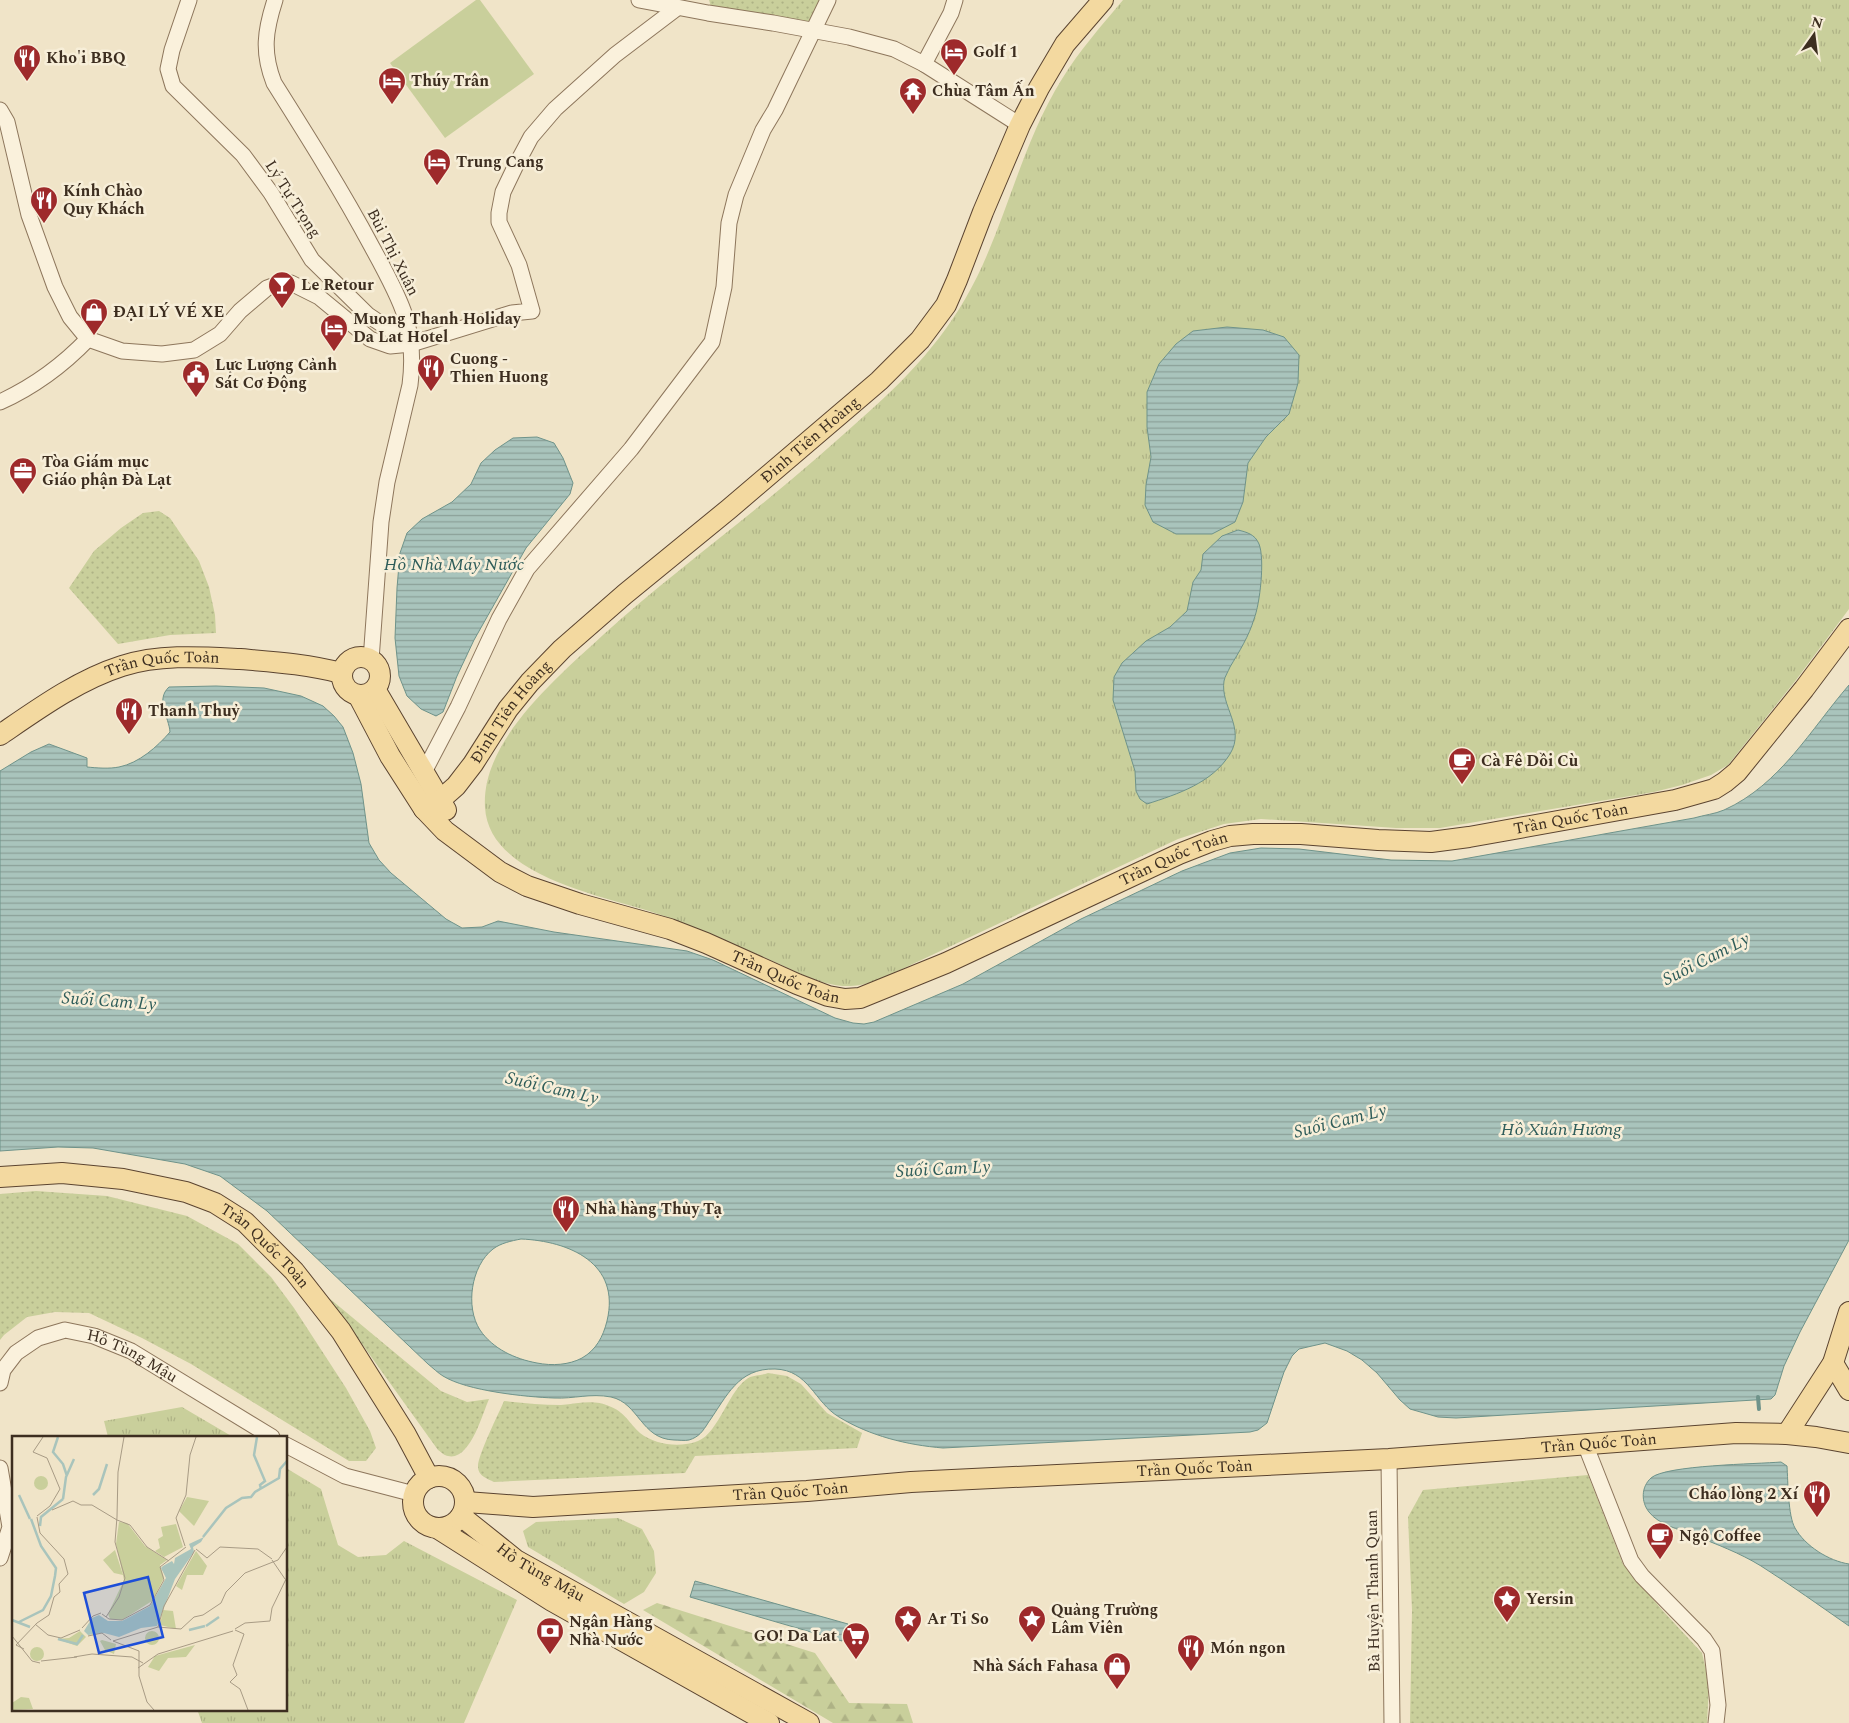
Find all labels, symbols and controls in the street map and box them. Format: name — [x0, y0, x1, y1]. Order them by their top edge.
north arrow — [1789, 10, 1839, 60]
text: N — [1809, 11, 1825, 34]
hotel icon: Golf 1 — [939, 37, 969, 76]
place label: Golf 1 — [973, 40, 1018, 64]
restaurant icon: Kho'i BBQ — [12, 43, 42, 82]
place label: Kho'i BBQ — [46, 46, 126, 70]
hotel icon: Thúy Trân — [377, 66, 407, 105]
place label: Thúy Trân — [411, 69, 489, 93]
temple icon: Chùa Tâm Ấn — [898, 76, 928, 115]
place label: Chùa Tâm Ấn — [932, 79, 1035, 103]
hotel icon: Trung Cang — [422, 147, 452, 186]
place label: Trung Cang — [456, 150, 544, 174]
street label: Lý Tự Trọng — [259, 155, 327, 243]
place label: Kính Chào Quy Khách — [63, 179, 145, 221]
restaurant icon: Kính Chào Quy Khách — [29, 185, 59, 224]
street label: Bùi Thị Xuân — [361, 204, 425, 300]
bar icon: Le Retour — [267, 270, 297, 309]
place label: Le Retour — [301, 273, 374, 297]
shop icon: ĐẠI LÝ VÉ XE — [79, 297, 109, 336]
place label: ĐẠI LÝ VÉ XE — [113, 300, 224, 324]
place label: Muong Thanh Holiday Da Lat Hotel — [353, 307, 522, 349]
hotel icon: Muong Thanh Holiday Da Lat Hotel — [319, 313, 349, 352]
place label: Cuong - Thien Huong — [450, 347, 548, 389]
place label: Lực Lượng Cảnh Sát Cơ Động — [215, 353, 337, 395]
restaurant icon: Cuong - Thien Huong — [416, 353, 446, 392]
public building icon: Lực Lượng Cảnh Sát Cơ Động — [181, 359, 211, 398]
street label: Đinh Tiên Hoàng — [755, 390, 865, 489]
place label: Tòa Giám mục Giáo phận Đà Lạt — [42, 450, 172, 492]
office icon: Tòa Giám mục Giáo phận Đà Lạt — [8, 456, 38, 495]
water label: Hồ Nhà Máy Nước — [384, 551, 525, 578]
street label: Trần Quốc Toản — [101, 645, 220, 683]
street label: Đinh Tiên Hoàng — [464, 654, 557, 769]
restaurant icon: Thanh Thuỷ — [114, 696, 144, 735]
place label: Thanh Thuỷ — [148, 699, 241, 723]
cafe icon: Cà Fê Dồi Cù — [1447, 746, 1477, 785]
place label: Cà Fê Dồi Cù — [1481, 749, 1579, 773]
street label: Trần Quốc Toản — [1512, 797, 1630, 841]
street label: Trần Quốc Toản — [1115, 825, 1231, 892]
water label: Suối Cam Ly — [1658, 925, 1754, 993]
street label: Trần Quốc Toản — [727, 944, 842, 1010]
water label: Suối Cam Ly — [61, 984, 157, 1018]
water label: Suối Cam Ly — [503, 1064, 601, 1112]
water label: Suối Cam Ly — [1291, 1096, 1389, 1146]
water label: Hồ Xuân Hương — [1501, 1116, 1622, 1143]
water label: Suối Cam Ly — [895, 1153, 991, 1185]
restaurant icon: Nhà hàng Thủy Tạ — [551, 1194, 581, 1233]
street label: Trần Quốc Toản — [215, 1197, 315, 1294]
place label: Nhà hàng Thủy Tạ — [585, 1197, 723, 1221]
street label: Hồ Tùng Mậu — [85, 1323, 182, 1389]
street label: Trần Quốc Toản — [1540, 1427, 1658, 1460]
inset map — [12, 1436, 288, 1710]
street label: Trần Quốc Toản — [1136, 1454, 1253, 1483]
street label: Trần Quốc Toản — [732, 1475, 849, 1507]
restaurant icon: Cháo lòng 2 Xí — [1802, 1479, 1832, 1518]
place label: Cháo lòng 2 Xí — [1689, 1482, 1799, 1506]
street label: Bà Huyện Thanh Quan — [1360, 1510, 1386, 1672]
cafe icon: Ngộ Coffee — [1645, 1521, 1675, 1560]
place label: Ngộ Coffee — [1679, 1524, 1761, 1548]
street label: Hồ Tùng Mậu — [491, 1537, 589, 1608]
place icon: Yersin — [1492, 1584, 1522, 1623]
place label: Yersin — [1526, 1587, 1574, 1611]
place label: Quảng Trường Lâm Viên — [1051, 1598, 1158, 1640]
place icon: Ar Ti So — [893, 1604, 923, 1643]
place icon: Quảng Trường Lâm Viên — [1017, 1604, 1047, 1643]
place label: Ar Ti So — [927, 1607, 989, 1631]
place label: Ngân Hàng Nhà Nước — [569, 1610, 653, 1652]
bank icon: Ngân Hàng Nhà Nước — [535, 1616, 565, 1655]
supermarket icon: GO! Da Lat — [841, 1621, 871, 1660]
place label: GO! Da Lat — [754, 1624, 837, 1648]
restaurant icon: Món ngon — [1176, 1633, 1206, 1672]
place label: Món ngon — [1210, 1636, 1286, 1660]
shop icon: Nhà Sách Fahasa — [1102, 1651, 1132, 1690]
place label: Nhà Sách Fahasa — [972, 1654, 1099, 1678]

